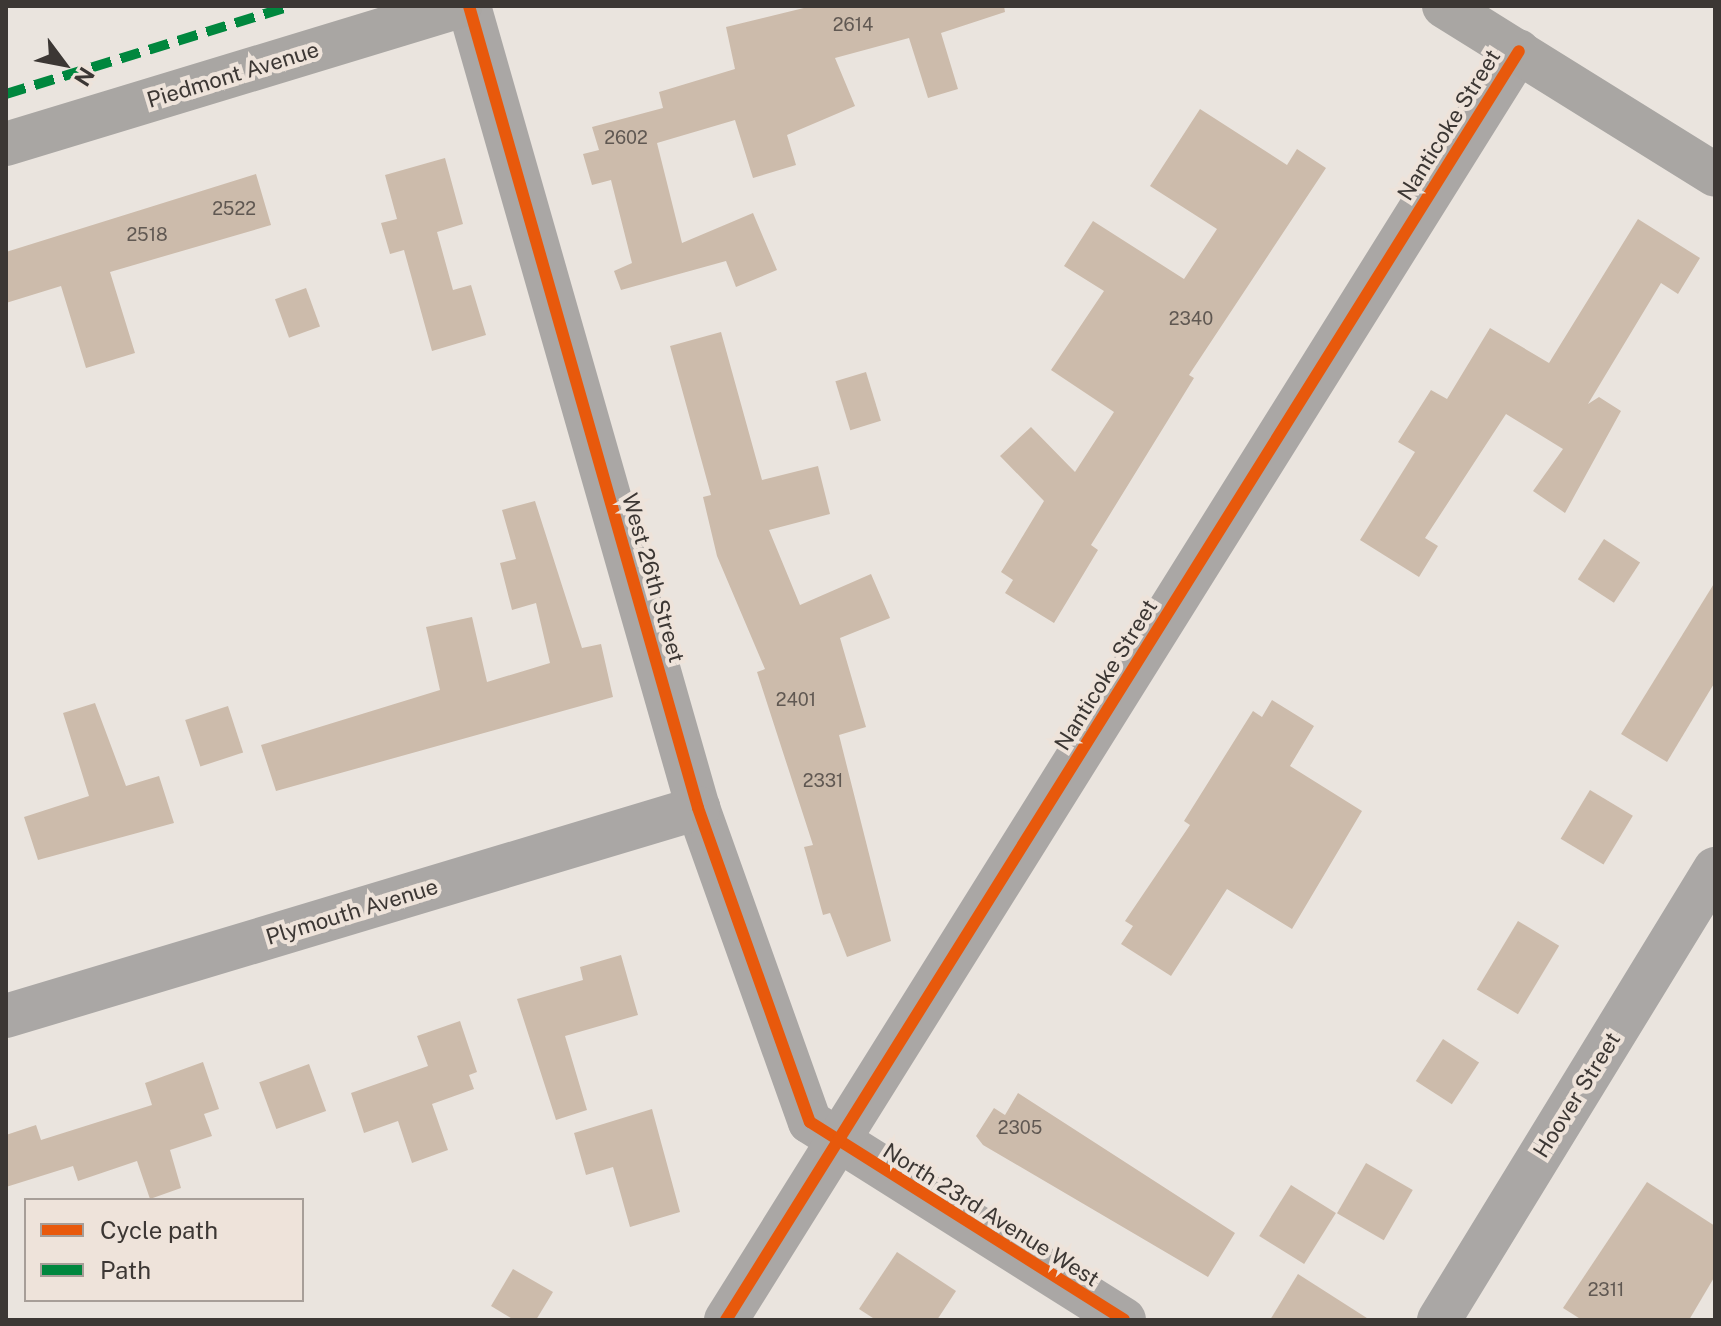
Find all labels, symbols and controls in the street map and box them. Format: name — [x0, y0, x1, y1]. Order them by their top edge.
house number: 2614 — [833, 14, 873, 36]
north arrow — [24, 24, 104, 104]
street label: Piedmont Avenue — [144, 36, 322, 114]
street label: Nanticoke Street — [1392, 45, 1506, 205]
text: N — [69, 63, 100, 91]
house number: 2602 — [604, 127, 648, 149]
house number: 2522 — [212, 198, 256, 220]
house number: 2518 — [126, 224, 168, 246]
house number: 2340 — [1169, 308, 1213, 330]
street label: West 26th Street — [616, 490, 690, 666]
street label: Nanticoke Street — [1049, 595, 1163, 755]
house number: 2401 — [776, 689, 816, 711]
house number: 2331 — [803, 770, 843, 792]
street label: Plymouth Avenue — [263, 873, 441, 951]
street label: Hoover Street — [1528, 1027, 1626, 1163]
house number: 2305 — [998, 1117, 1042, 1139]
street label: North 23rd Avenue West — [878, 1137, 1104, 1293]
legend — [24, 1198, 304, 1302]
text: Cycle path — [100, 1216, 218, 1244]
text: Path — [100, 1256, 151, 1284]
house number: 2311 — [1588, 1279, 1624, 1301]

